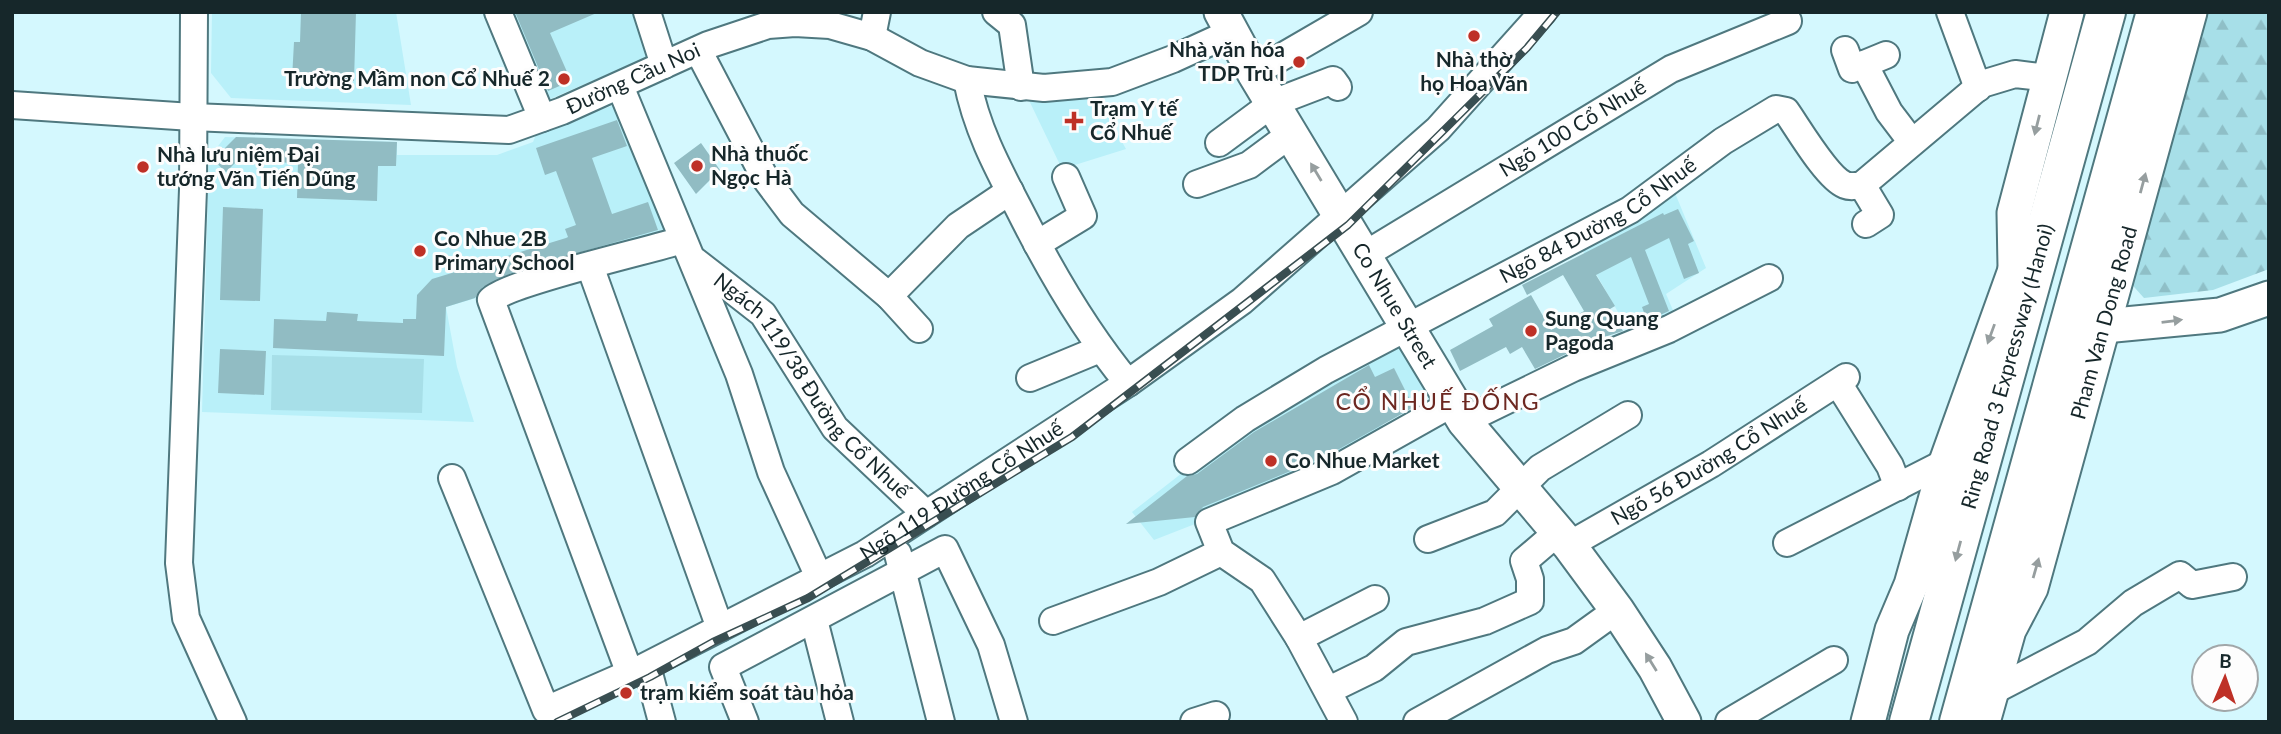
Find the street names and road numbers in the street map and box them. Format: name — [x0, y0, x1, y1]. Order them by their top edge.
street label: Đường Cầu Noi — [562, 36, 703, 119]
street label: Ngõ 100 Cổ Nhuế — [1494, 72, 1652, 181]
street label: Ngõ 84 Đường Cổ Nhuế — [1495, 150, 1702, 288]
street label: Ring Road 3 Expressway (Hanoi) — [1955, 221, 2058, 511]
street label: Pham Van Dong Road — [2064, 223, 2141, 422]
street label: Co Nhue Street — [1348, 237, 1443, 373]
street label: Ngách 119/38 Đường Cổ Nhuế — [710, 267, 917, 504]
street label: Ngõ 56 Đường Cổ Nhuế — [1606, 390, 1813, 530]
street label: Ngõ 119 Đường Cổ Nhuế — [855, 414, 1069, 565]

